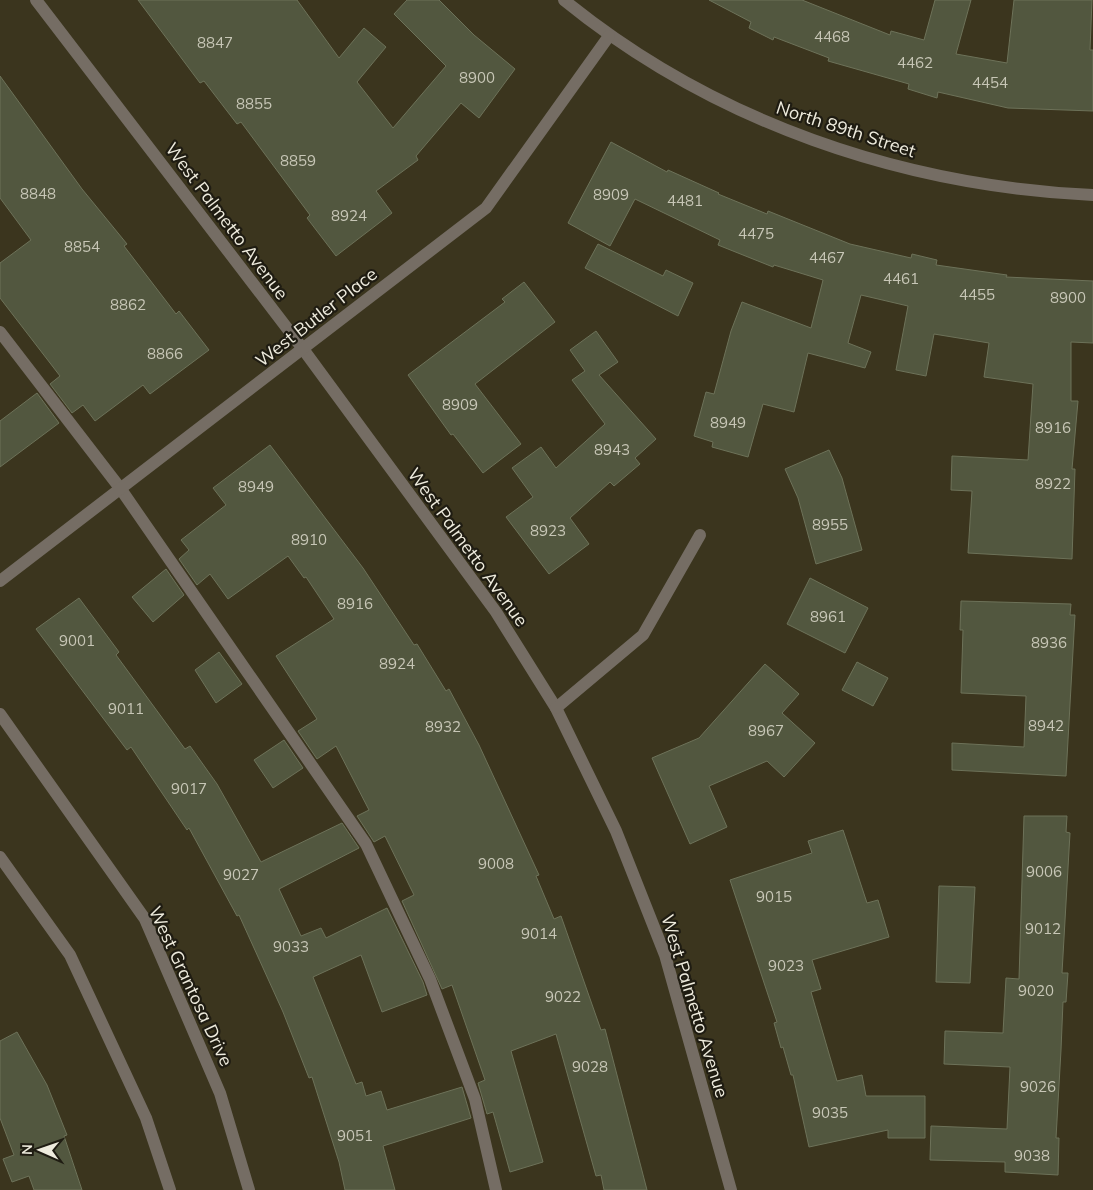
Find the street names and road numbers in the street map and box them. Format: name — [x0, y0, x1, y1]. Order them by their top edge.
street label: North 89th Street — [773, 96, 919, 162]
street label: West Palmetto Avenue — [160, 138, 294, 304]
street label: West Butler Place — [251, 262, 381, 372]
street label: West Palmetto Avenue — [403, 463, 533, 631]
street label: West Grantosa Drive — [144, 902, 238, 1070]
street label: West Palmetto Avenue — [656, 912, 734, 1100]

